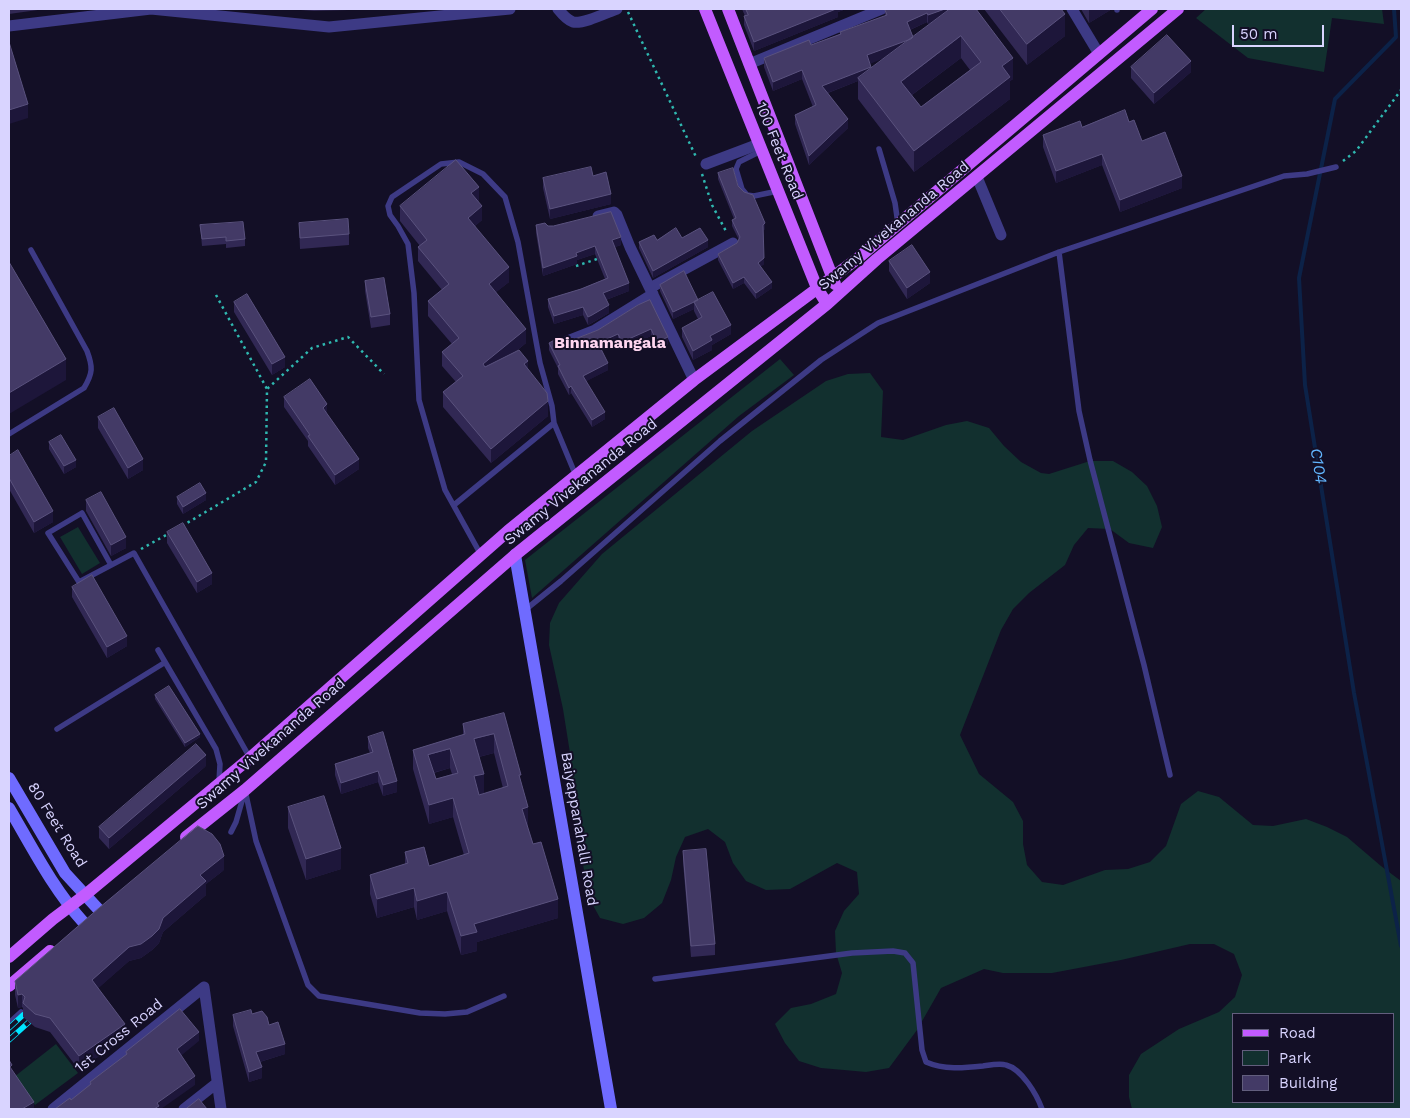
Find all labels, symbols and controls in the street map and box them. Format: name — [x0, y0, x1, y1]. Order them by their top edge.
scale bar — [1235, 15, 1328, 47]
text: 50 m — [1240, 25, 1277, 43]
street label: 100 Feet Road — [751, 100, 807, 202]
street label: Swamy Vivekananda Road — [815, 158, 973, 294]
district label: Binnamangala — [554, 333, 666, 353]
street label: Swamy Vivekananda Road — [501, 415, 661, 549]
water label: C104 — [1306, 447, 1330, 485]
street label: Swamy Vivekananda Road — [193, 675, 349, 813]
street label: Baiyappanahalli Road — [557, 751, 601, 907]
street label: 80 Feet Road — [24, 779, 90, 871]
street label: 1st Cross Road — [71, 995, 167, 1077]
legend — [1232, 1013, 1395, 1103]
text: Road — [1279, 1024, 1316, 1042]
text: Park — [1279, 1049, 1311, 1067]
text: Building — [1279, 1074, 1337, 1092]

